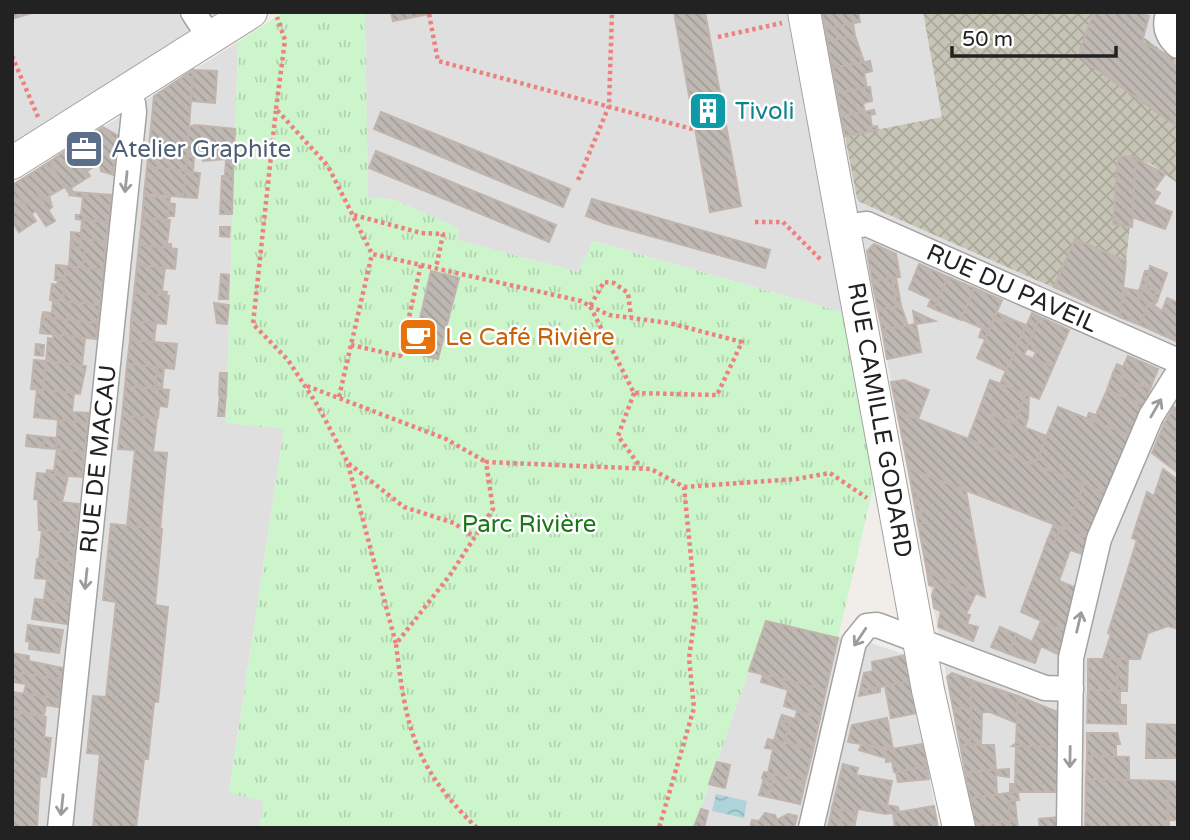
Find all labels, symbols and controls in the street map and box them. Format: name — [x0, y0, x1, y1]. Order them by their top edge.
scale bar — [952, 14, 1116, 58]
text: 50 m — [962, 27, 1013, 52]
building icon: Tivoli — [687, 90, 729, 132]
place label: Tivoli — [735, 97, 794, 126]
office icon: Atelier Graphite — [63, 128, 105, 170]
place label: Atelier Graphite — [111, 135, 291, 164]
one-way arrow — [120, 170, 133, 193]
street label: RUE DU PAVEIL — [922, 238, 1102, 339]
street label: RUE CAMILLE GODARD — [841, 280, 918, 560]
cafe icon: Le Café Rivière — [397, 316, 439, 358]
place label: Le Café Rivière — [445, 323, 615, 352]
street label: RUE DE MACAU — [74, 363, 123, 555]
one-way arrow — [1149, 399, 1163, 419]
park label: Parc Rivière — [462, 510, 596, 539]
one-way arrow — [79, 567, 92, 589]
one-way arrow — [1073, 611, 1087, 634]
one-way arrow — [852, 627, 867, 646]
one-way arrow — [1063, 746, 1077, 769]
one-way arrow — [55, 793, 68, 816]

